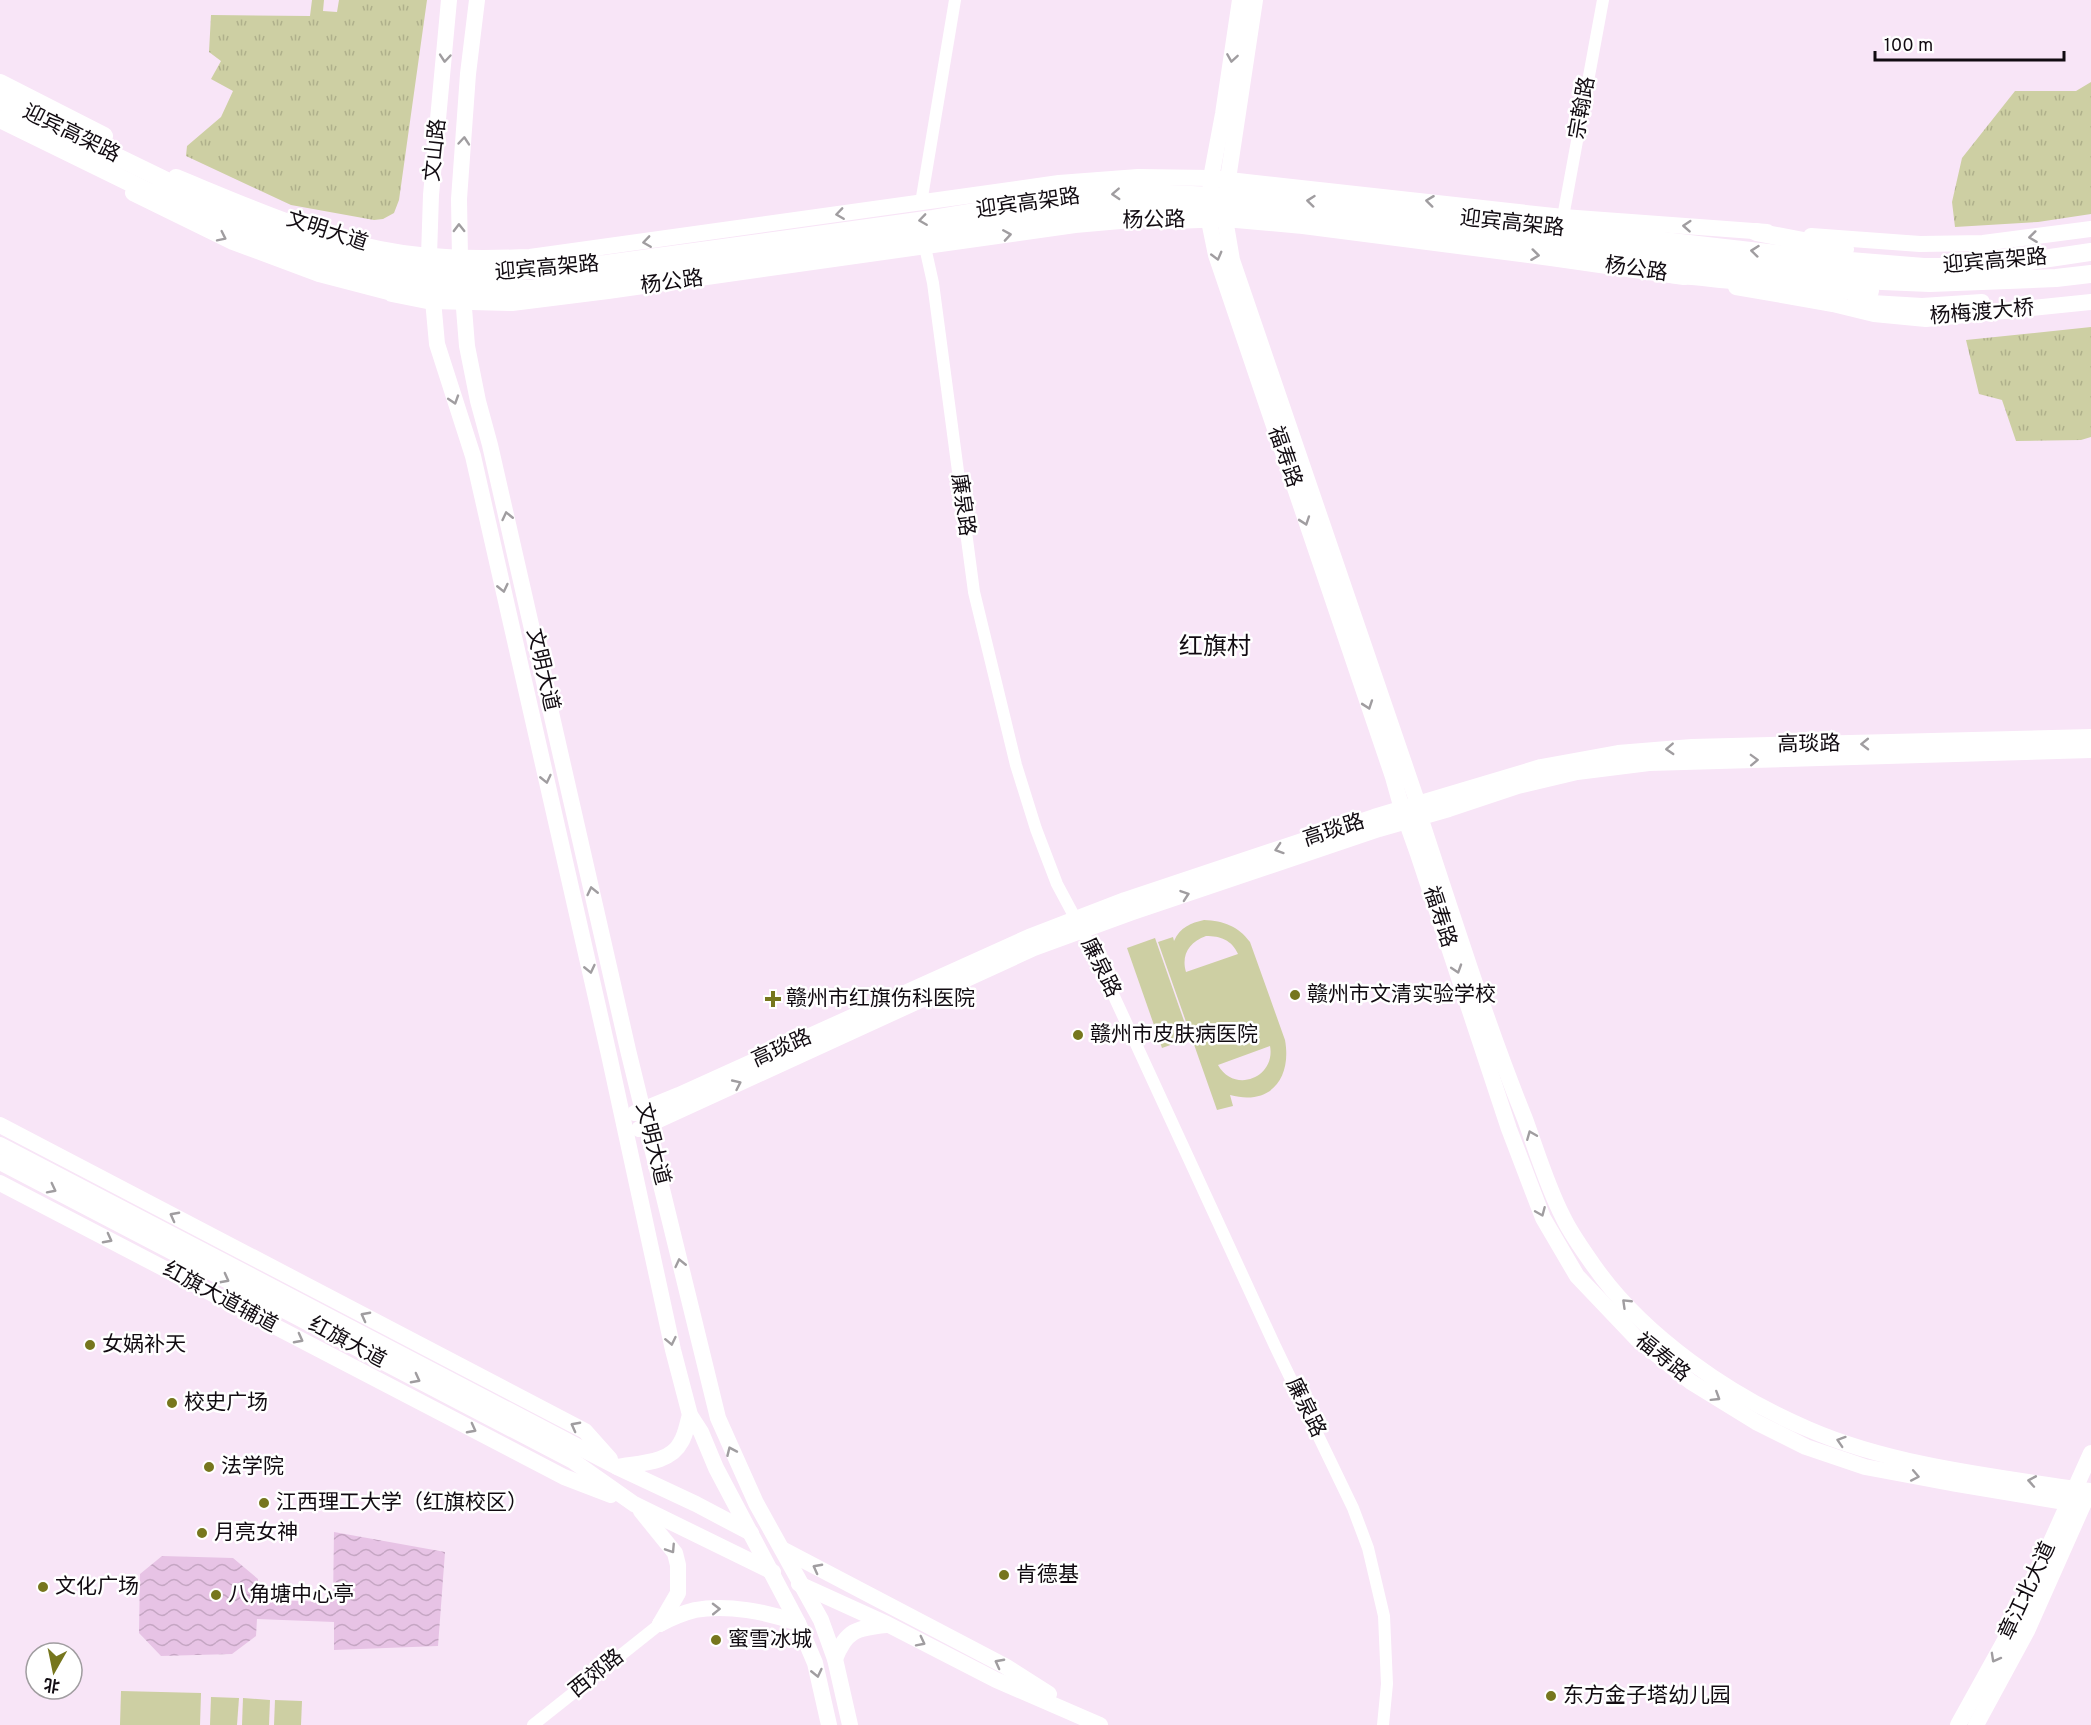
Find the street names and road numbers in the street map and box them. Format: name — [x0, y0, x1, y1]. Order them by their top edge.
street label: 宗翰路 — [1564, 75, 1602, 141]
street label: 迎宾高架路 — [18, 99, 124, 169]
street label: 文山路 — [419, 117, 453, 183]
street label: 迎宾高架路 — [974, 183, 1082, 225]
street label: 迎宾高架路 — [1458, 205, 1566, 243]
street label: 文明大道 — [283, 206, 371, 258]
street label: 杨公路 — [1122, 207, 1186, 235]
street label: 迎宾高架路 — [1942, 244, 2048, 280]
street label: 迎宾高架路 — [494, 251, 600, 287]
street label: 杨公路 — [1603, 252, 1669, 288]
street label: 杨公路 — [639, 265, 705, 301]
street label: 杨梅渡大桥 — [1929, 295, 2035, 331]
street label: 福寿路 — [1261, 423, 1307, 491]
street label: 廉泉路 — [944, 472, 980, 538]
street label: 文明大道 — [519, 626, 565, 714]
street label: 高琰路 — [1777, 731, 1841, 759]
street label: 高琰路 — [1300, 808, 1368, 854]
street label: 福寿路 — [1416, 883, 1462, 951]
street label: 廉泉路 — [1074, 934, 1126, 1002]
street label: 高琰路 — [748, 1024, 816, 1074]
street label: 文明大道 — [629, 1100, 675, 1188]
street label: 红旗大道辅道 — [158, 1257, 282, 1339]
street label: 红旗大道 — [304, 1311, 390, 1375]
street label: 福寿路 — [1629, 1328, 1695, 1388]
street label: 廉泉路 — [1279, 1374, 1331, 1442]
street label: 章江北大道 — [1994, 1538, 2062, 1644]
street label: 西郊路 — [564, 1644, 630, 1704]

